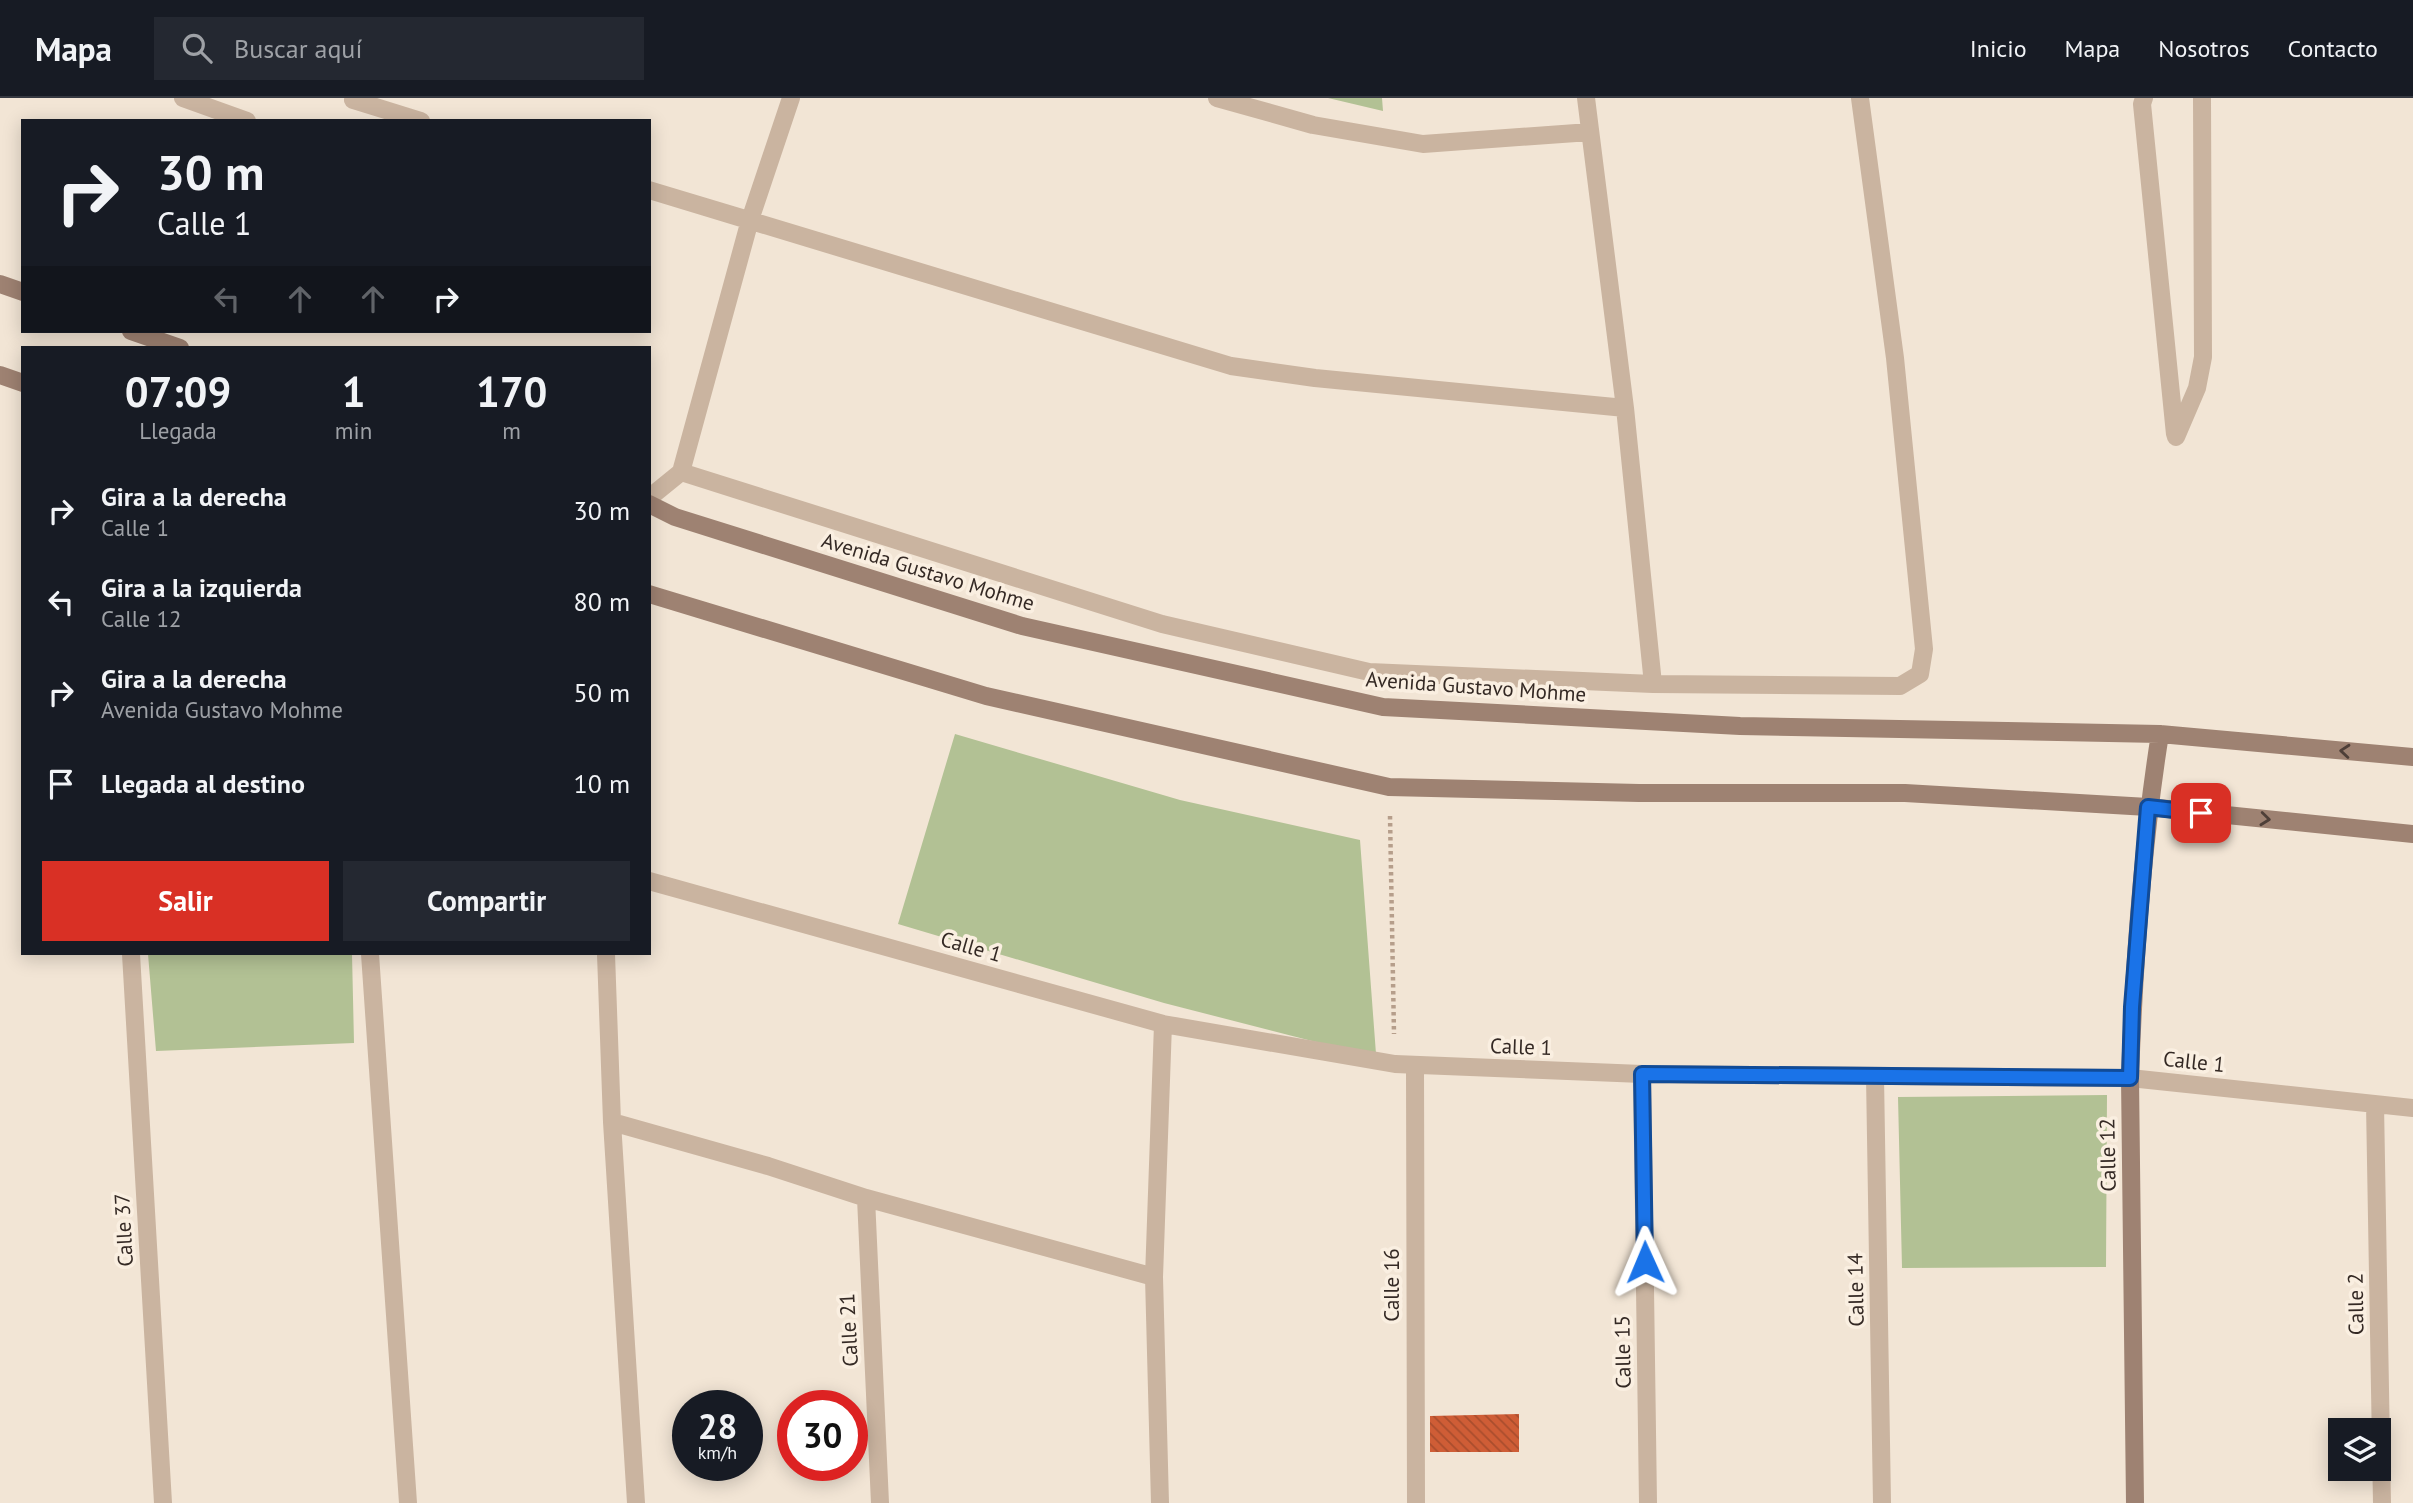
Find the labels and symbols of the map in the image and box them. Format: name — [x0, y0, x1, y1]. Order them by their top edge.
street label: Avenida Gustavo Mohme — [819, 526, 1038, 617]
street label: Avenida Gustavo Mohme — [1365, 665, 1587, 708]
one-way arrow — [2339, 744, 2350, 759]
pin — [2171, 783, 2231, 843]
one-way arrow — [2259, 811, 2270, 826]
street label: Calle 1 — [938, 925, 1005, 968]
street label: Calle 1 — [1490, 1032, 1552, 1061]
street label: Calle 1 — [2162, 1045, 2226, 1078]
street label: Calle 12 — [2093, 1118, 2122, 1192]
street label: Calle 37 — [108, 1193, 139, 1267]
position arrow — [1608, 1225, 1682, 1299]
street label: Calle 16 — [1378, 1248, 1405, 1322]
street label: Calle 14 — [1841, 1253, 1870, 1327]
street label: Calle 2 — [2341, 1273, 2370, 1335]
street label: Calle 21 — [833, 1293, 864, 1367]
street label: Calle 15 — [1608, 1315, 1637, 1389]
speed limit sign: 30 — [777, 1390, 868, 1481]

